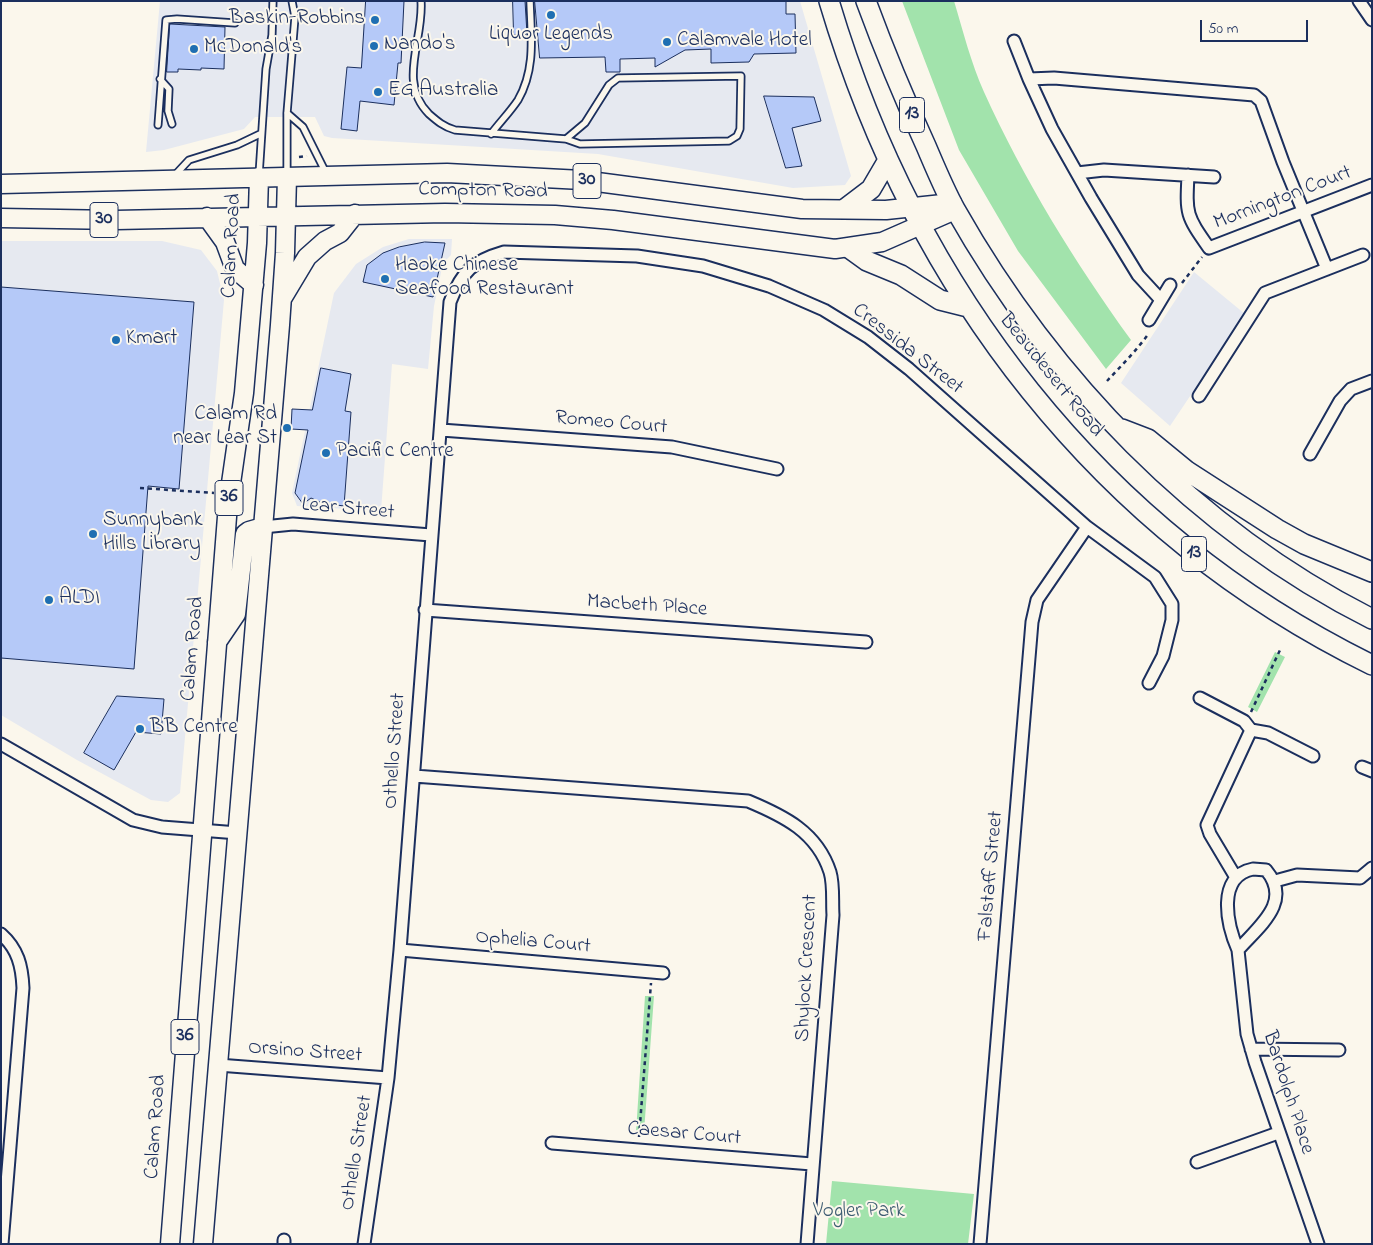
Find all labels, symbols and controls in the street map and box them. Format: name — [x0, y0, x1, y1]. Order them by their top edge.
place label: Baskin-Robbins — [229, 7, 365, 33]
marker: Liquor Legends — [545, 9, 557, 21]
scale bar — [1203, 10, 1310, 42]
marker: Baskin-Robbins — [369, 14, 381, 26]
text: 50 m — [1208, 18, 1238, 40]
place label: Liquor Legends — [489, 23, 613, 49]
place label: Calamvale Hotel — [677, 29, 812, 55]
place label: Nando's — [384, 33, 455, 59]
place label: McDonald's — [204, 36, 302, 62]
marker: Calamvale Hotel — [661, 36, 673, 48]
marker: Nando's — [368, 40, 380, 52]
marker: McDonald's — [188, 43, 200, 55]
place label: EG Australia — [388, 79, 498, 105]
marker: EG Australia — [372, 86, 384, 98]
road number: 13 — [900, 98, 924, 132]
street label: Mornington Court — [1210, 161, 1356, 237]
road number: 30 — [573, 164, 601, 198]
street label: Compton Road — [418, 178, 548, 206]
street label: Calam Road — [218, 193, 248, 299]
road number: 30 — [90, 202, 118, 238]
place label: Haoke Chinese Seafood Restaurant — [395, 254, 574, 304]
marker: Haoke Chinese Seafood Restaurant — [379, 273, 391, 285]
street label: Cressida Street — [846, 299, 968, 401]
street label: Beaudesert Road — [992, 309, 1108, 443]
place label: Kmart — [126, 327, 177, 353]
marker: Kmart — [110, 334, 122, 346]
place label: Calam Rd near Lear St — [173, 403, 277, 453]
street label: Romeo Court — [554, 407, 668, 441]
marker: Calam Rd near Lear St — [281, 422, 293, 434]
place label: Pacific Centre — [336, 440, 454, 466]
marker: Pacific Centre — [320, 447, 332, 459]
road number: 36 — [215, 480, 243, 516]
street label: Lear Street — [300, 493, 396, 527]
place label: Sunnybank Hills Library — [103, 509, 203, 559]
marker: Sunnybank Hills Library — [87, 528, 99, 540]
road number: 13 — [1182, 536, 1206, 572]
place label: ALDI — [59, 587, 100, 613]
street label: Macbeth Place — [586, 590, 708, 624]
marker: ALDI — [43, 594, 55, 606]
street label: Calam Road — [177, 596, 211, 702]
street label: Othello Street — [379, 692, 413, 810]
place label: BB Centre — [150, 716, 238, 742]
marker: BB Centre — [134, 723, 146, 735]
street label: Falstaff Street — [974, 810, 1010, 942]
street label: Shylock Crescent — [792, 894, 824, 1042]
street label: Ophelia Court — [474, 925, 592, 961]
road number: 36 — [171, 1020, 199, 1054]
street label: Bardolph Place — [1255, 1028, 1319, 1158]
street label: Orsino Street — [247, 1036, 363, 1070]
street label: Calam Road — [141, 1074, 173, 1180]
street label: Othello Street — [336, 1094, 380, 1212]
street label: Caesar Court — [626, 1117, 742, 1153]
park label: Vogler Park — [813, 1200, 905, 1226]

